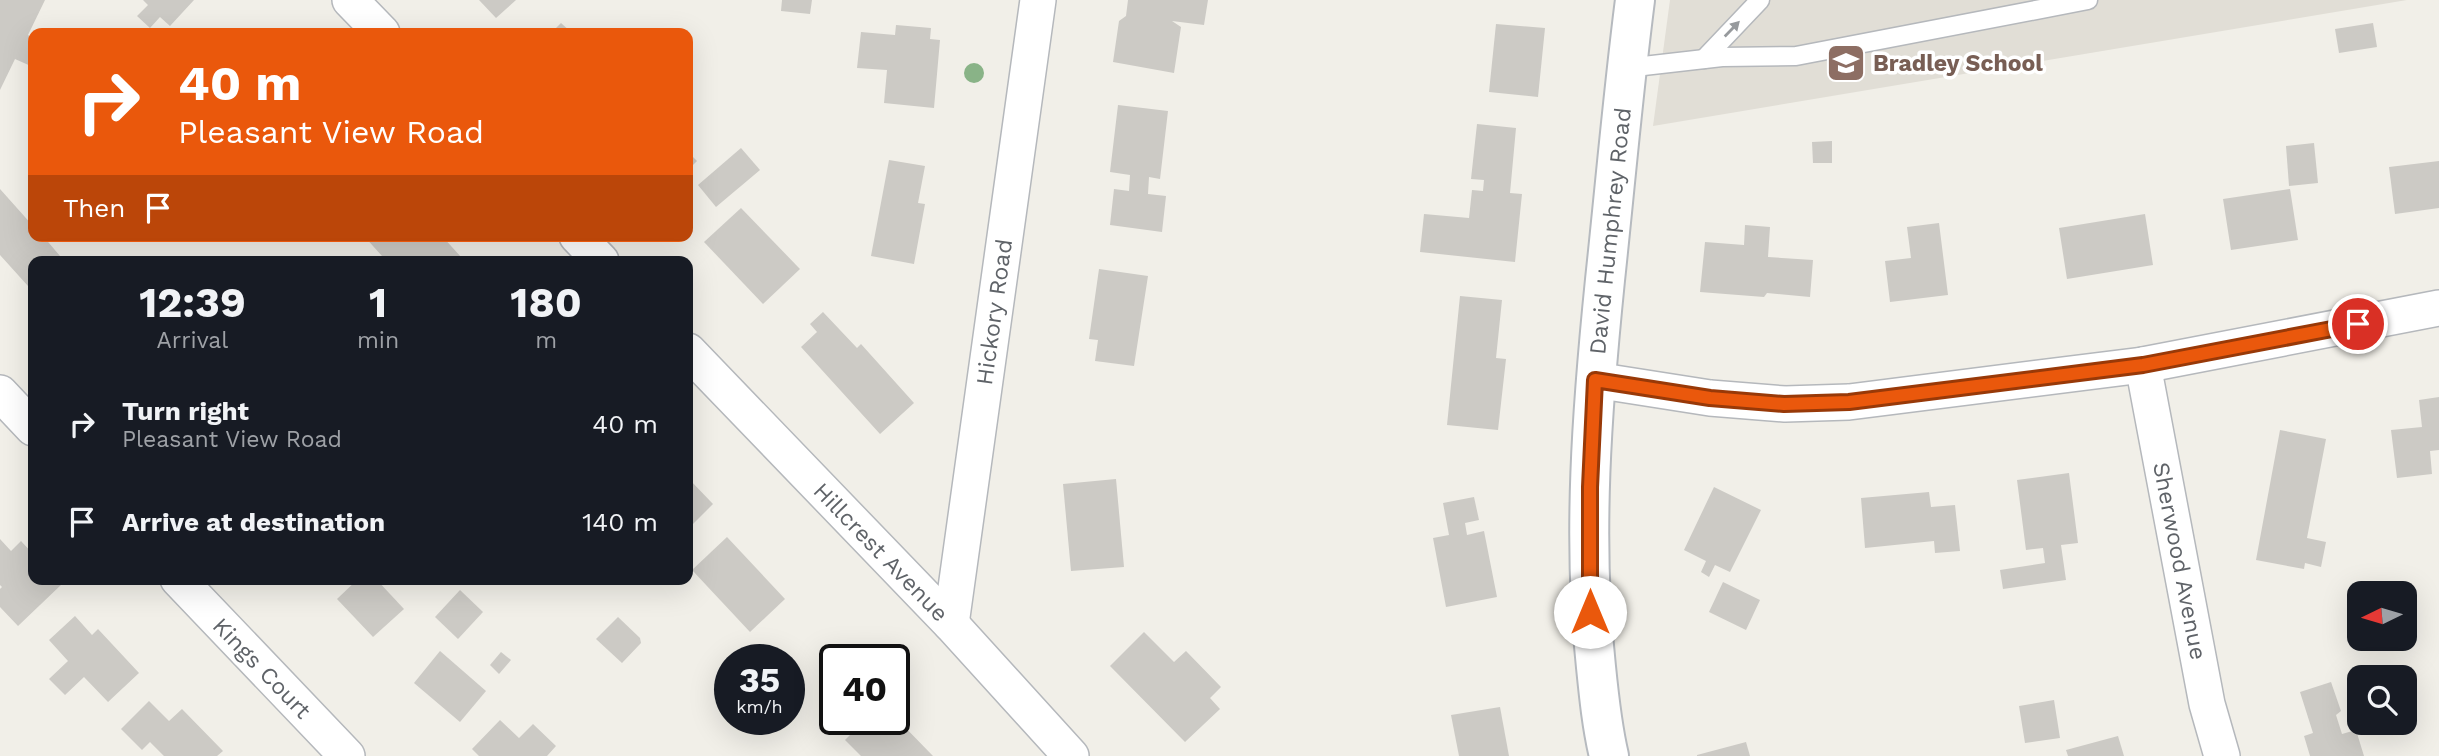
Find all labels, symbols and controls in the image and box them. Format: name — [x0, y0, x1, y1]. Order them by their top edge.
one-way arrow — [1723, 21, 1740, 38]
school or university icon: Bradley School — [1825, 42, 1867, 84]
place label: Bradley School — [1873, 50, 2043, 77]
text: 40 m — [178, 54, 301, 112]
icon: right — [63, 56, 154, 147]
street label: David Humphrey Road — [1584, 106, 1637, 356]
text: Pleasant View Road — [178, 113, 484, 151]
icon: arrive — [139, 189, 177, 227]
text: Then — [63, 193, 125, 223]
street label: Hickory Road — [971, 237, 1018, 387]
text: 12:39 — [139, 278, 246, 327]
text: 1 — [369, 278, 387, 327]
text: 180 — [510, 278, 582, 327]
pin — [2328, 294, 2388, 354]
icon: arrive — [2339, 305, 2377, 343]
text: Arrival — [157, 327, 228, 354]
text: min — [357, 327, 399, 354]
text: m — [535, 327, 557, 354]
text: Turn right — [122, 396, 249, 426]
icon: right — [63, 405, 101, 443]
text: 40 m — [592, 409, 658, 439]
text: Pleasant View Road — [122, 426, 342, 453]
street label: Sherwood Avenue — [2147, 460, 2212, 662]
street label: Hillcrest Avenue — [808, 477, 954, 627]
icon: arrive — [63, 503, 101, 541]
text: Arrive at destination — [122, 507, 385, 537]
text: 140 m — [582, 507, 658, 537]
position arrow — [1553, 575, 1627, 649]
north arrow — [2347, 581, 2417, 651]
map controls — [2347, 581, 2417, 735]
street label: Kings Court — [207, 612, 317, 725]
speed limit sign: 40 — [819, 644, 910, 735]
text: 35 — [739, 659, 780, 701]
button: search — [2347, 665, 2417, 735]
text: km/h — [736, 696, 783, 717]

